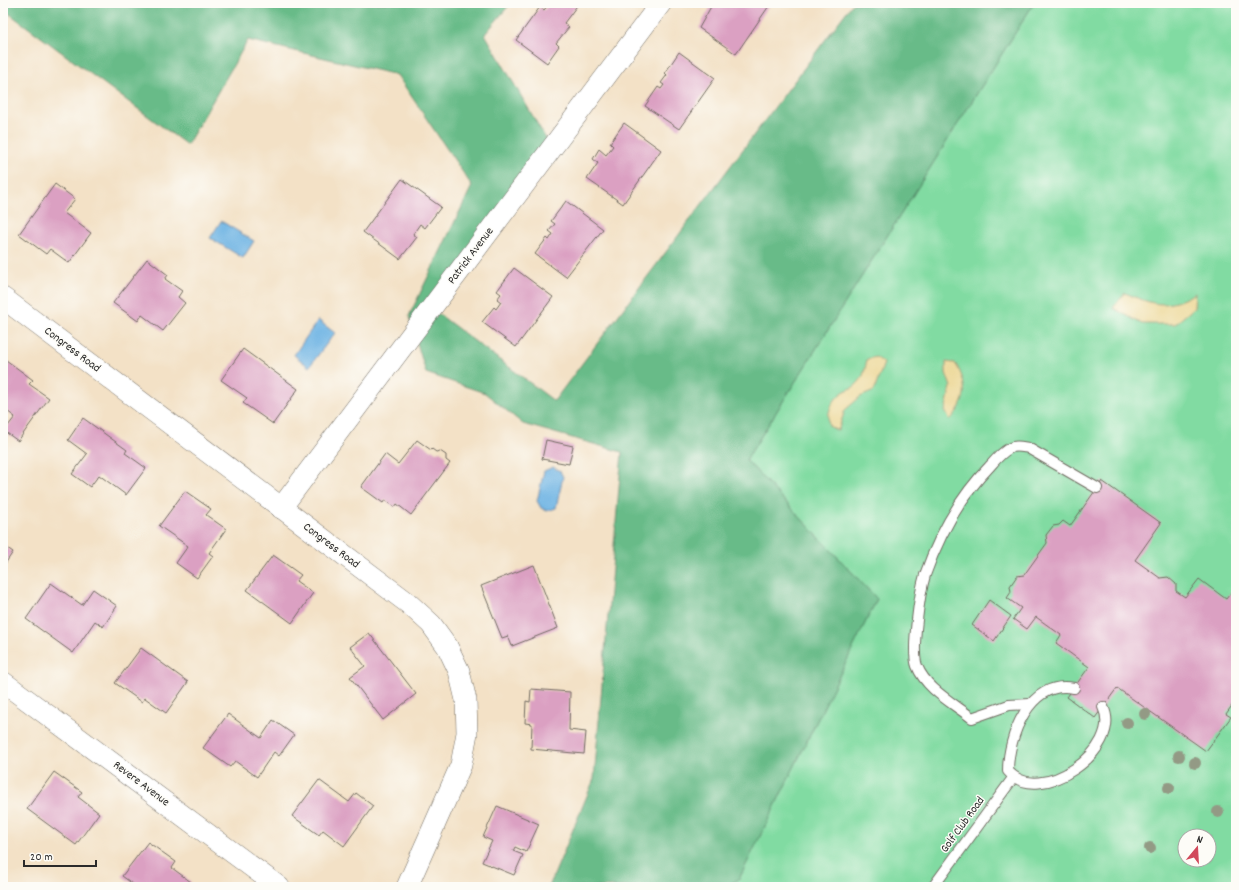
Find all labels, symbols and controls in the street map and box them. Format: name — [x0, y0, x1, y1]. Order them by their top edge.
street label: Patrick Avenue — [444, 224, 498, 288]
street label: Congress Road — [40, 323, 104, 377]
street label: Congress Road — [299, 519, 363, 573]
street label: Revere Avenue — [109, 757, 173, 811]
street label: Golf Club Road — [937, 793, 989, 857]
north arrow — [1177, 828, 1217, 868]
text: N — [1194, 832, 1205, 849]
scale bar — [24, 842, 96, 868]
text: 20 m — [30, 849, 53, 866]

